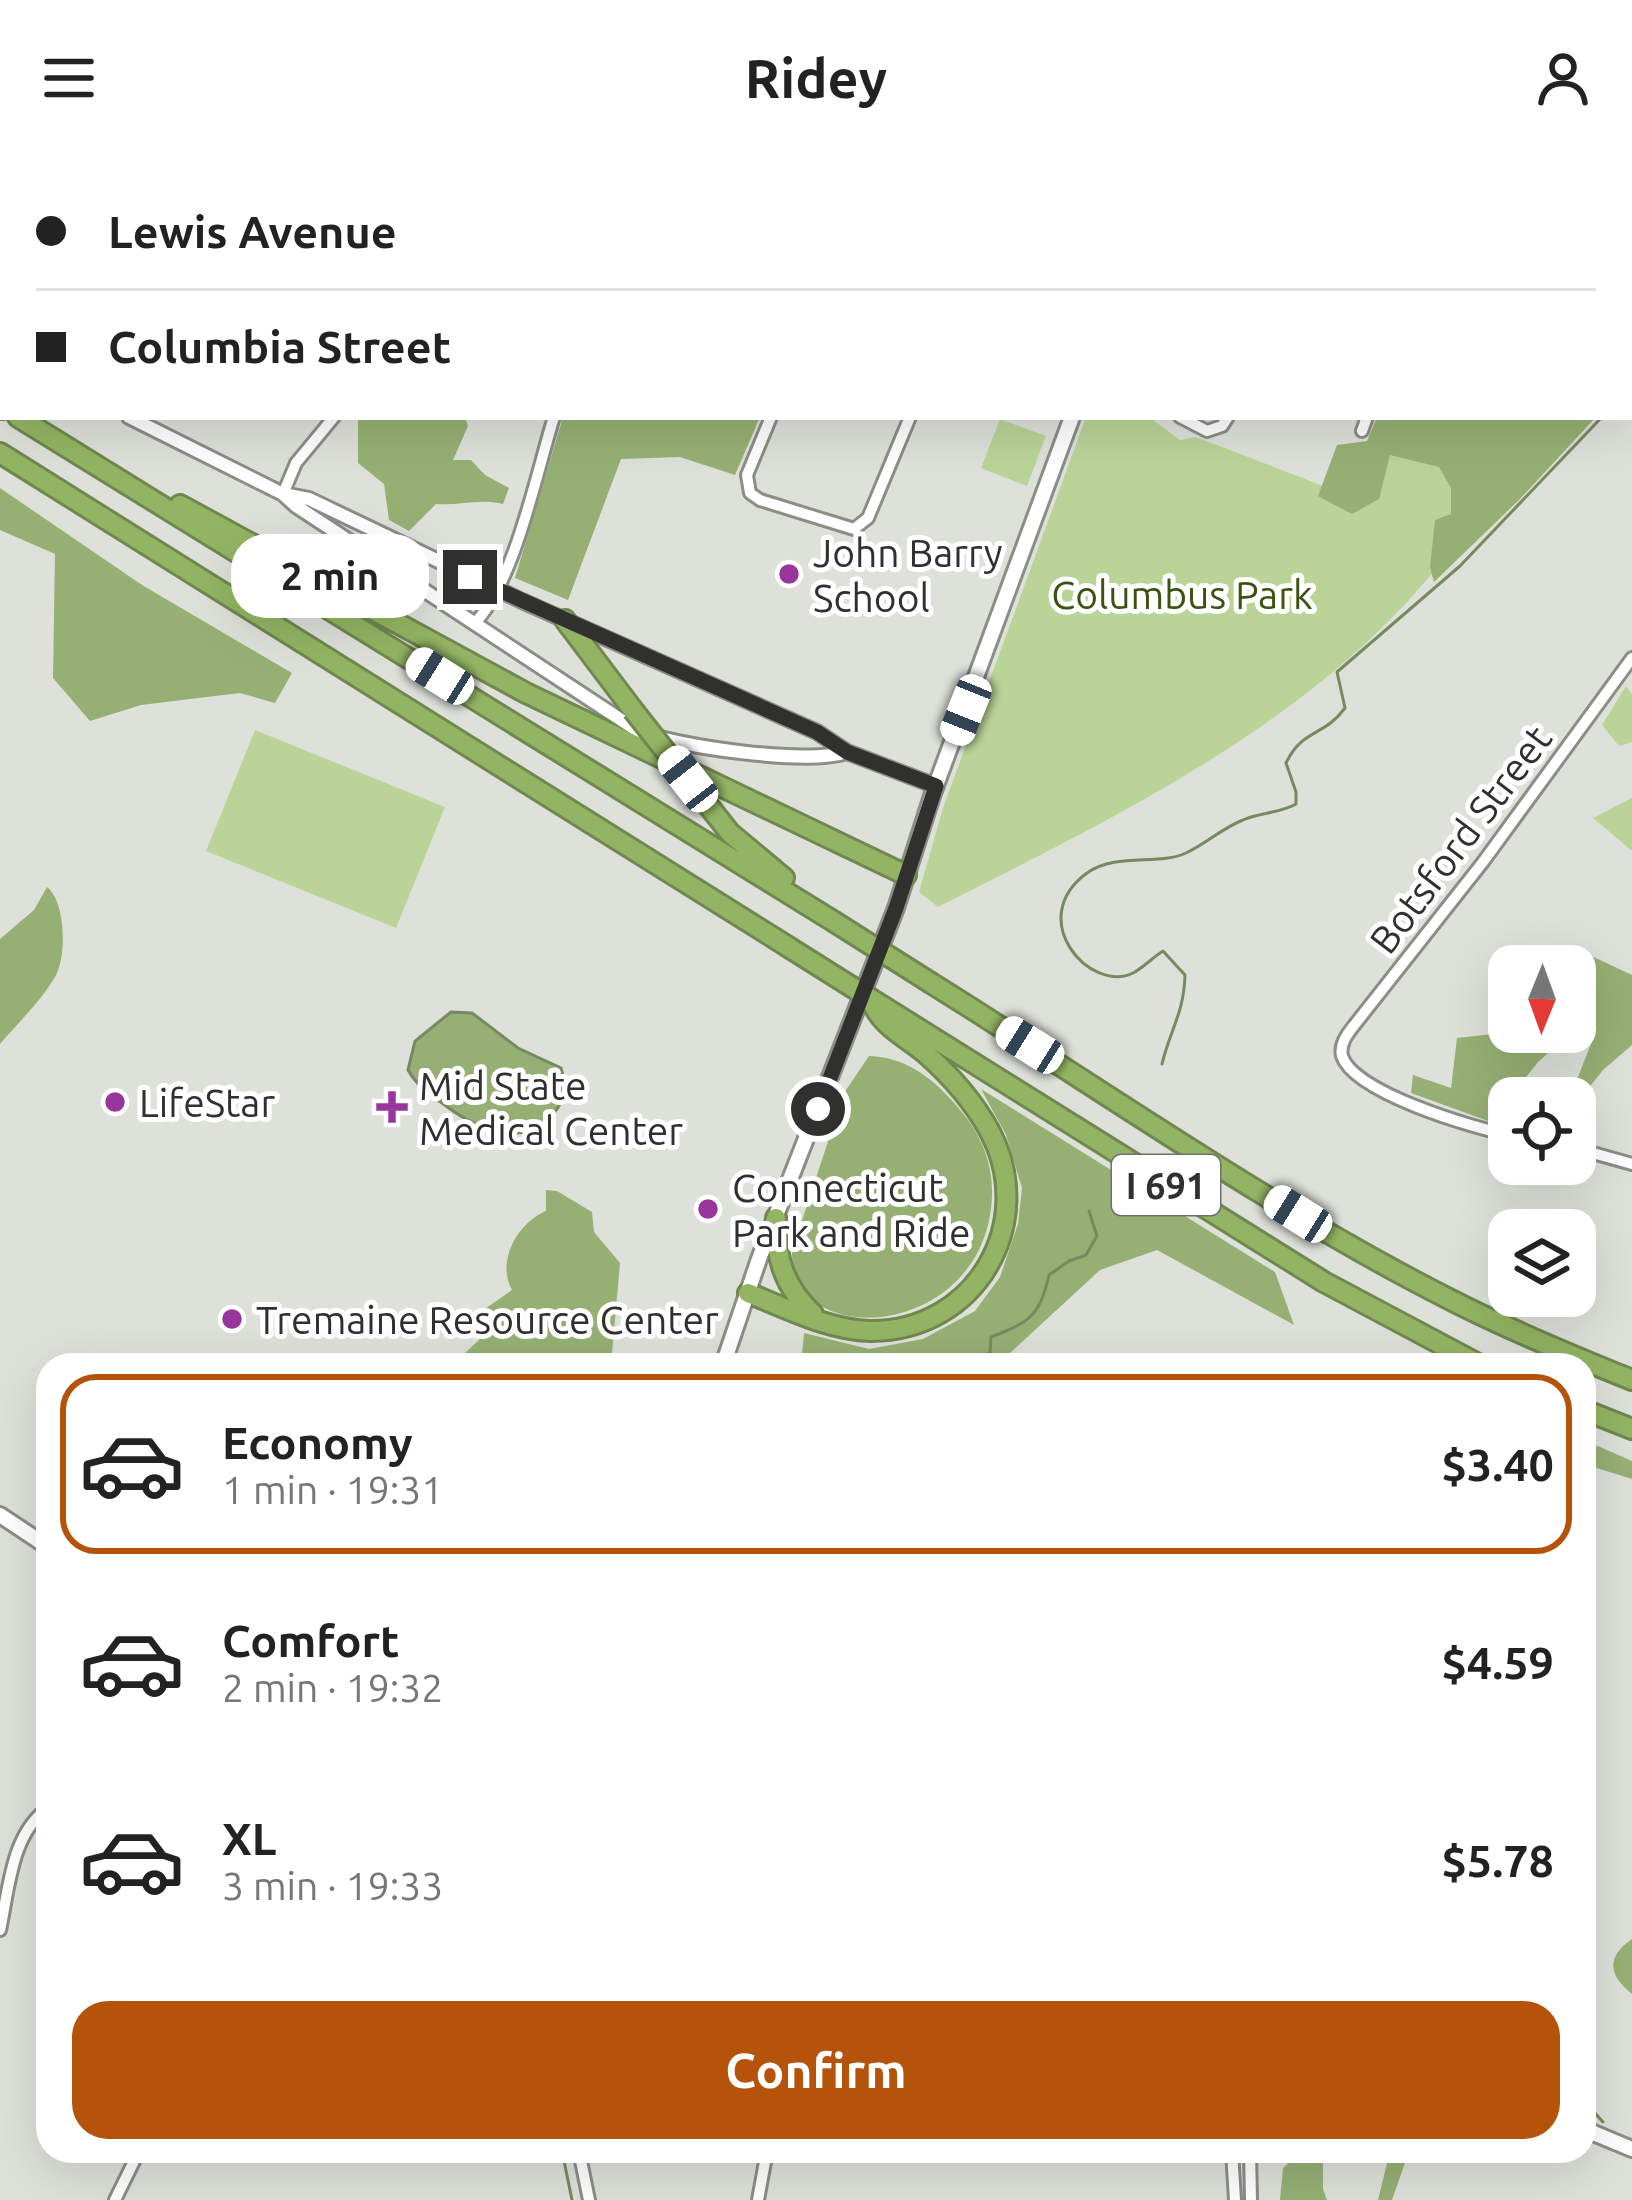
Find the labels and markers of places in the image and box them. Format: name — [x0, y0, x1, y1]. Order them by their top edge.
place label: John Barry School — [813, 531, 1003, 619]
marker: John Barry School — [776, 561, 802, 587]
place label: Mid State Medical Center — [419, 1064, 683, 1152]
place label: LifeStar — [139, 1081, 275, 1124]
marker: LifeStar — [102, 1089, 128, 1115]
marker: Mid State Medical Center — [376, 1091, 408, 1123]
place label: Connecticut Park and Ride — [732, 1166, 971, 1254]
marker: Connecticut Park and Ride — [695, 1196, 721, 1222]
place label: Tremaine Resource Center — [256, 1298, 719, 1341]
marker: Tremaine Resource Center — [219, 1306, 245, 1332]

